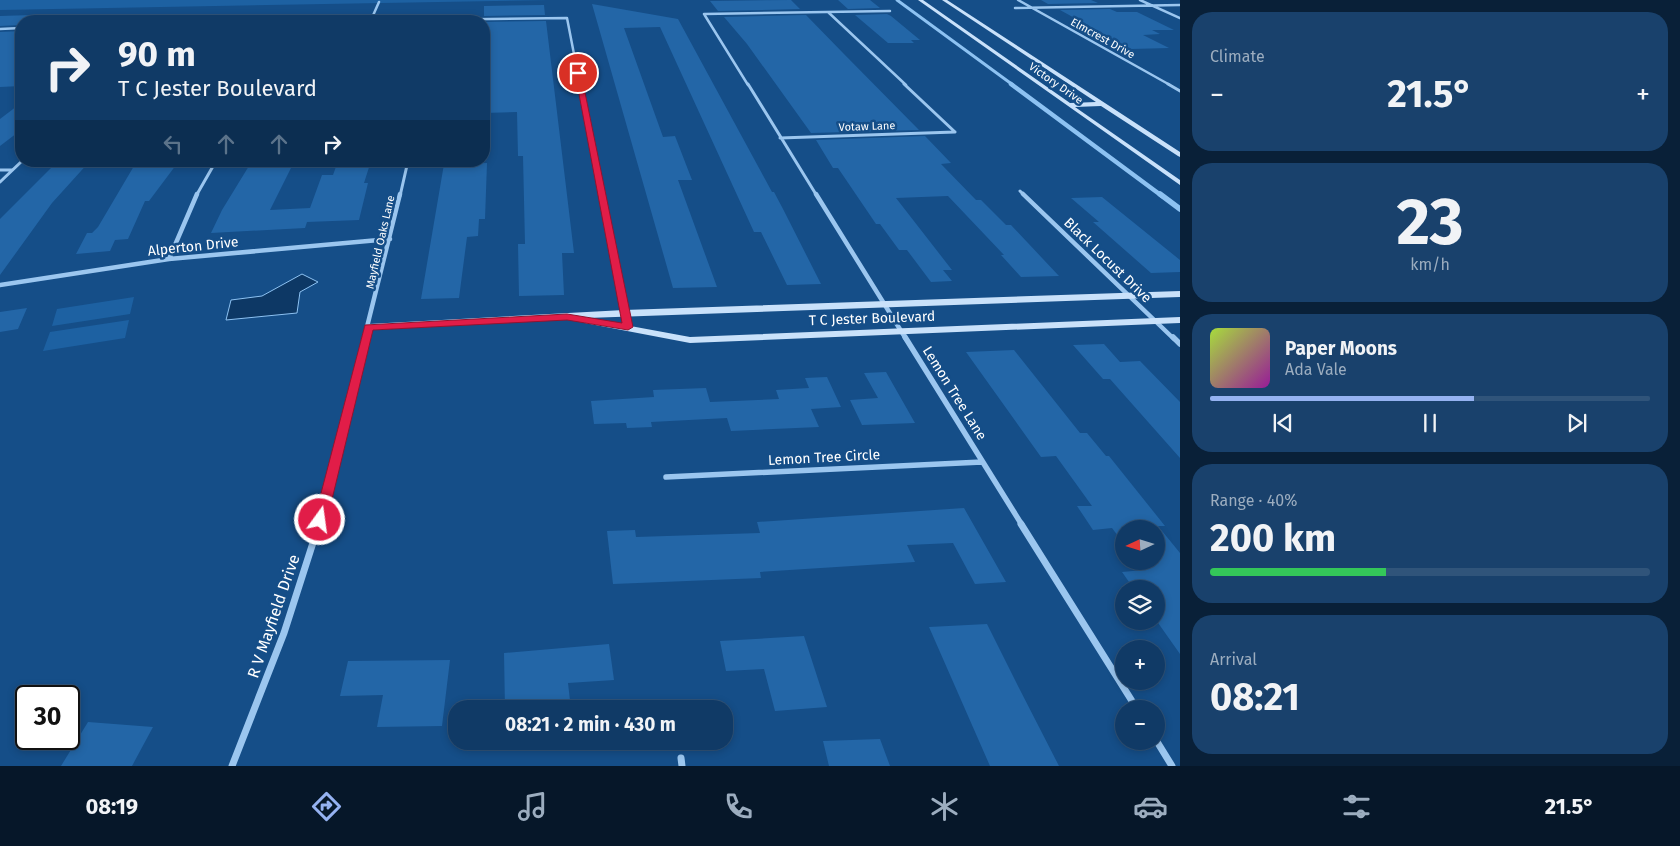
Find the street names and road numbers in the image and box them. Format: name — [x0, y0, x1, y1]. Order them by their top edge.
street label: Elmcrest Drive — [1068, 15, 1137, 61]
street label: Victory Drive — [1026, 60, 1085, 107]
street label: Votaw Lane — [838, 119, 896, 134]
street label: Mayfield Oaks Lane — [363, 194, 398, 290]
street label: Black Locust Drive — [1060, 214, 1155, 307]
street label: Alperton Drive — [147, 233, 239, 260]
street label: T C Jester Boulevard — [808, 308, 936, 329]
street label: Lemon Tree Lane — [919, 343, 990, 443]
street label: Lemon Tree Circle — [768, 446, 881, 469]
street label: R V Mayfield Drive — [243, 552, 304, 681]

